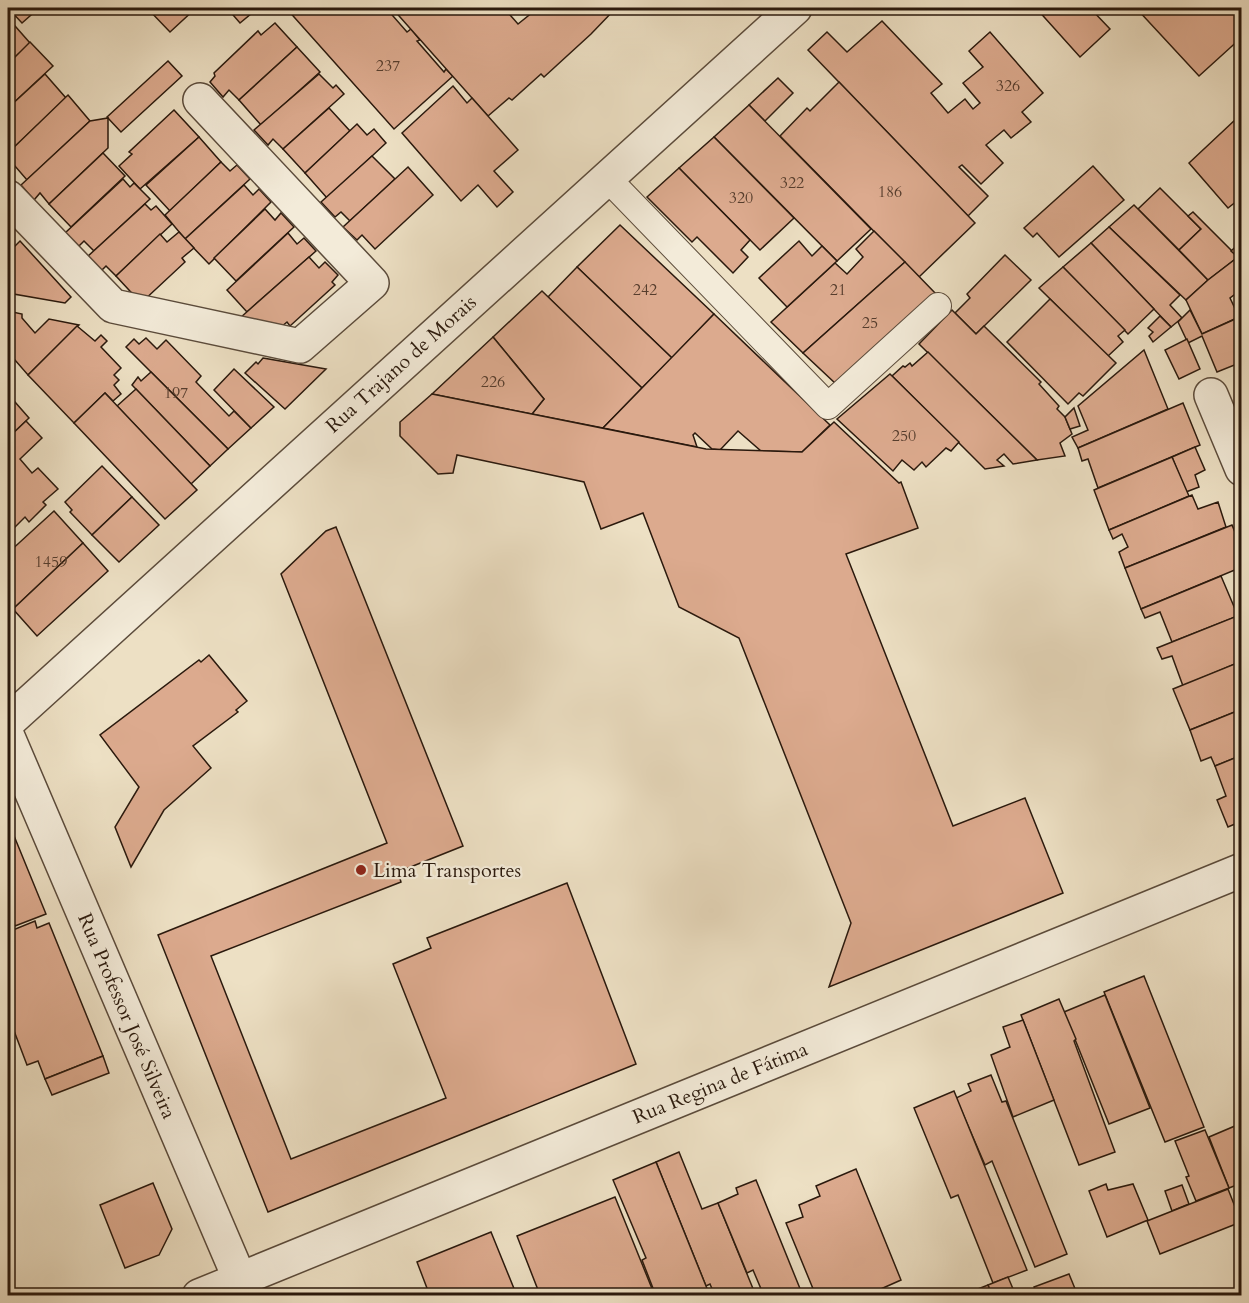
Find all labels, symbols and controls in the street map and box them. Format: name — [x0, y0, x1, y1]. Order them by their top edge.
house number: 237 — [376, 55, 400, 77]
house number: 326 — [996, 75, 1020, 97]
house number: 322 — [780, 172, 804, 194]
house number: 186 — [878, 181, 902, 203]
house number: 320 — [729, 187, 753, 209]
house number: 242 — [633, 279, 657, 301]
house number: 21 — [830, 279, 846, 301]
street label: Rua Trajano de Morais — [320, 289, 482, 439]
house number: 25 — [862, 312, 878, 334]
house number: 226 — [481, 371, 505, 393]
house number: 197 — [164, 382, 188, 404]
house number: 250 — [892, 425, 916, 447]
house number: 1459 — [35, 551, 67, 573]
place label: Lima Transportes — [373, 857, 521, 884]
marker: Lima Transportes — [354, 863, 368, 877]
street label: Rua Professor José Silveira — [71, 909, 183, 1123]
street label: Rua Regina de Fátima — [628, 1035, 812, 1130]

